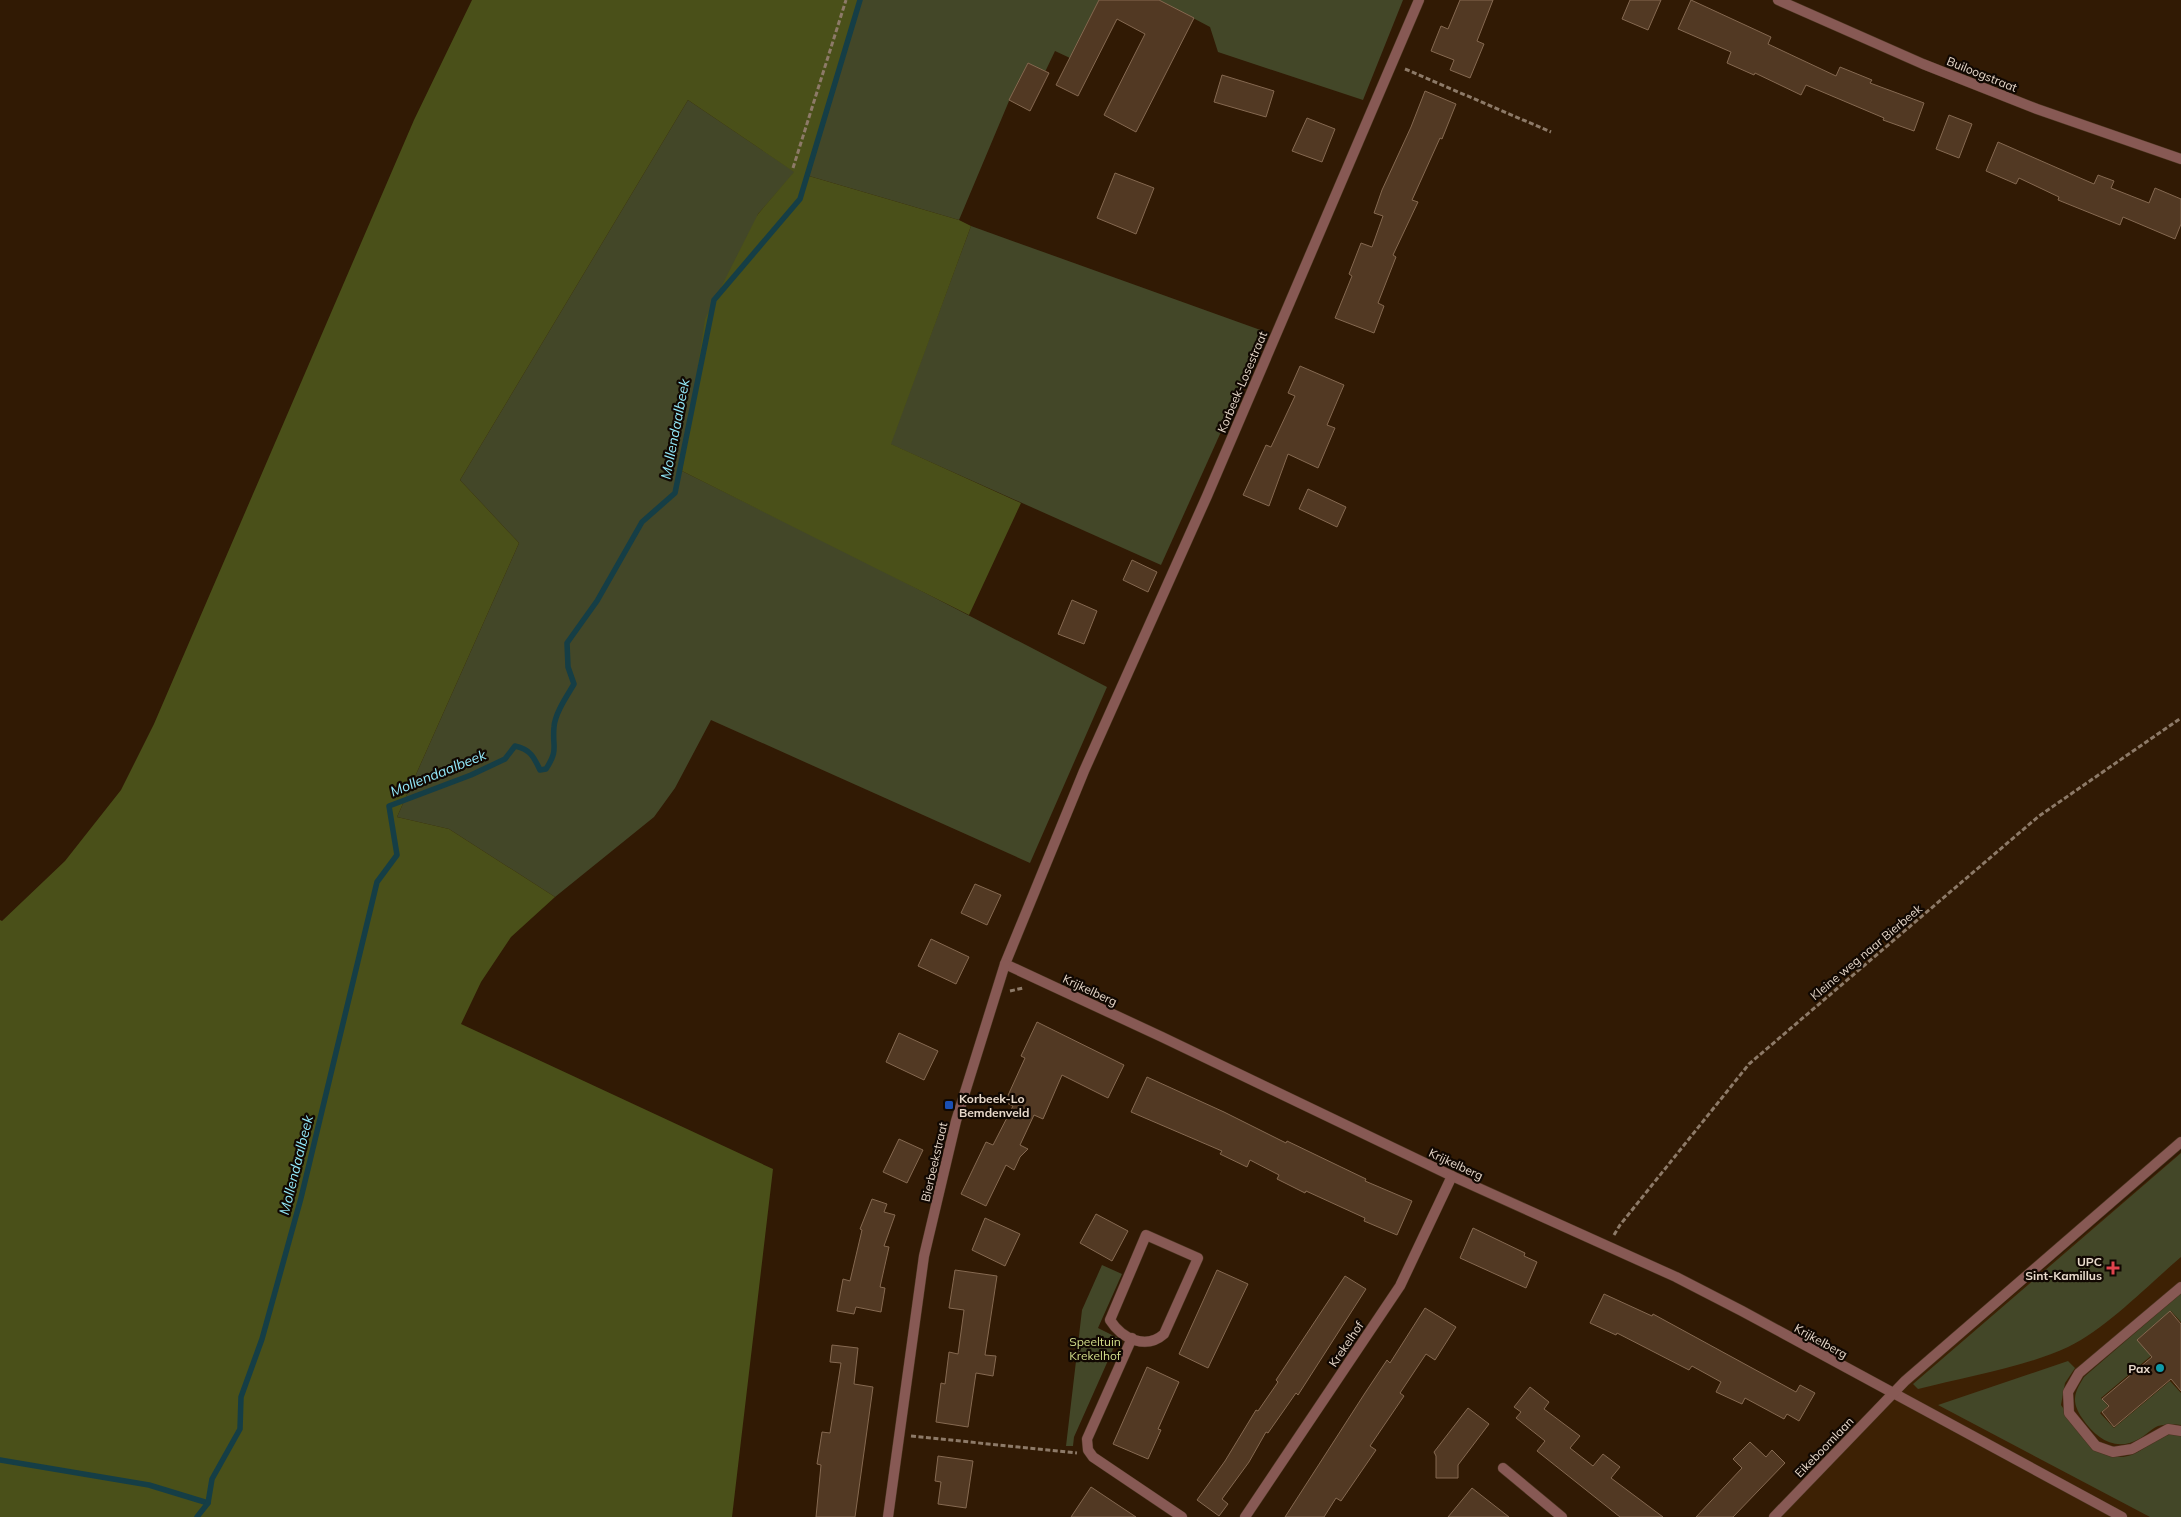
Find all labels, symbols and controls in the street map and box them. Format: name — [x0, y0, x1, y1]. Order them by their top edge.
street label: Builoogstraat — [1945, 53, 2019, 95]
street label: Korbeek-Losestraat — [1214, 329, 1270, 435]
water label: Mollendaalbeek — [656, 377, 694, 481]
water label: Mollendaalbeek — [387, 745, 489, 800]
street label: Kleine weg naar Bierbeek — [1807, 900, 1925, 1003]
street label: Krijkelberg — [1060, 971, 1120, 1009]
place label: Korbeek-Lo Bemdenveld — [959, 1091, 1029, 1120]
marker: Korbeek-Lo Bemdenveld — [943, 1099, 955, 1111]
water label: Mollendaalbeek — [275, 1113, 317, 1217]
street label: Bierbeekstraat — [918, 1121, 950, 1203]
street label: Krijkelberg — [1426, 1145, 1486, 1183]
place label: UPC Sint-Kamillus — [2025, 1254, 2102, 1283]
marker: UPC Sint-Kamillus — [2106, 1261, 2120, 1275]
street label: Krekelhof — [1325, 1318, 1367, 1370]
street label: Krijkelberg — [1792, 1320, 1850, 1362]
park label: Speeltuin Krekelhof — [1069, 1334, 1122, 1363]
place label: Pax — [2128, 1361, 2150, 1376]
marker: Pax — [2154, 1362, 2166, 1374]
street label: Eikeboomlaan — [1791, 1414, 1857, 1480]

